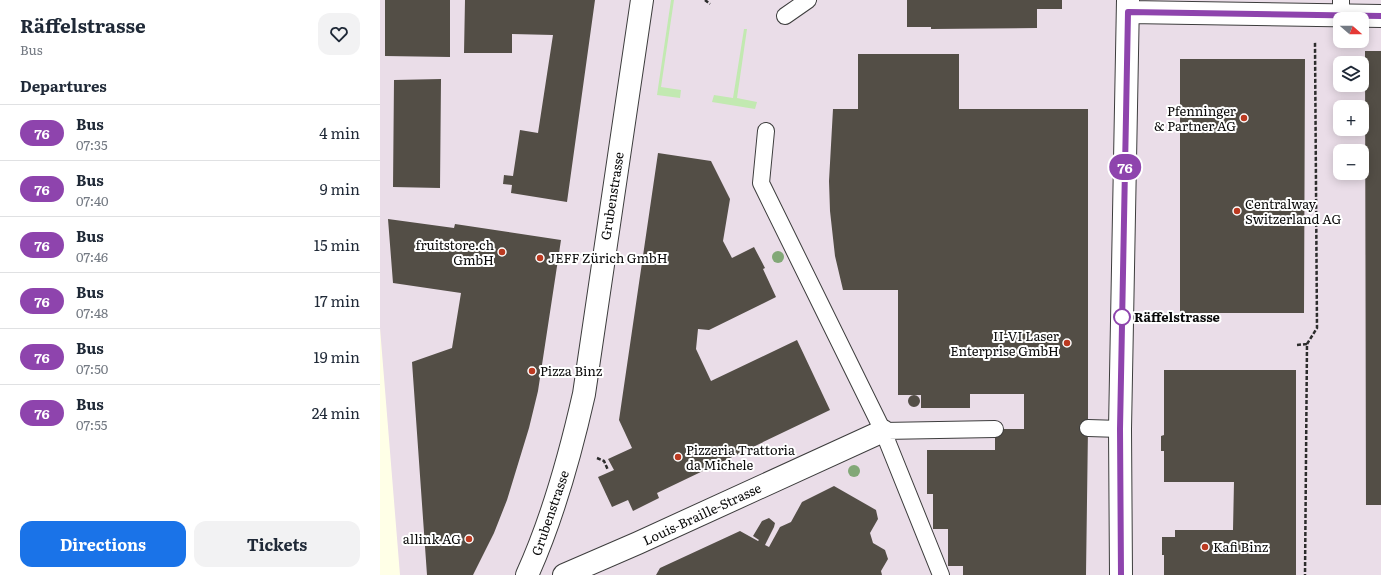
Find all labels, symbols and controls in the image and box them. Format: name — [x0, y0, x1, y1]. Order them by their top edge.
text: Räffelstrasse — [20, 11, 146, 39]
north arrow — [1333, 12, 1369, 48]
map controls — [1333, 12, 1369, 180]
button: heart — [318, 13, 360, 55]
text: Bus — [20, 40, 43, 59]
button: layers — [1333, 56, 1369, 92]
text: Departures — [20, 74, 107, 97]
button: + — [1333, 100, 1369, 136]
place label: Pfenninger & Partner AG — [1154, 101, 1237, 135]
text: Bus — [76, 112, 104, 135]
marker: Pfenninger & Partner AG — [1239, 113, 1249, 123]
text: 4 min — [319, 121, 360, 144]
text: 76 — [34, 123, 50, 143]
text: 07:35 — [76, 135, 108, 154]
button: − — [1333, 144, 1369, 180]
street label: Grubenstrasse — [595, 150, 628, 241]
line badge: 76 — [1107, 154, 1143, 180]
text: 76 — [1117, 157, 1133, 177]
text: Bus — [76, 168, 104, 191]
text: 9 min — [320, 177, 360, 200]
text: 76 — [34, 179, 50, 199]
text: 07:40 — [76, 191, 109, 210]
place label: Centralway Switzerland AG — [1245, 194, 1341, 228]
marker: Centralway Switzerland AG — [1232, 206, 1242, 216]
text: Bus — [76, 224, 104, 247]
text: 15 min — [314, 233, 360, 256]
text: 76 — [34, 235, 50, 255]
place label: fruitstore.ch GmbH — [415, 235, 494, 269]
text: 07:46 — [76, 247, 108, 266]
marker: fruitstore.ch GmbH — [497, 247, 507, 257]
place label: JEFF Zürich GmbH — [548, 248, 668, 267]
marker: JEFF Zürich GmbH — [535, 253, 545, 263]
text: Bus — [76, 280, 104, 303]
text: 17 min — [314, 289, 360, 312]
text: 76 — [34, 291, 50, 311]
text: 07:48 — [76, 303, 108, 322]
place label: Räffelstrasse — [1134, 307, 1220, 326]
marker: Räffelstrasse — [1113, 308, 1131, 326]
place label: II-VI Laser Enterprise GmbH — [950, 326, 1060, 360]
text: Bus — [76, 336, 104, 359]
marker: II-VI Laser Enterprise GmbH — [1062, 338, 1072, 348]
text: 19 min — [314, 345, 360, 368]
text: 76 — [34, 347, 50, 367]
text: 07:50 — [76, 359, 108, 378]
place label: Pizza Binz — [540, 361, 602, 380]
marker: Pizza Binz — [527, 366, 537, 376]
text: Bus — [76, 392, 104, 415]
text: 24 min — [312, 401, 360, 424]
text: 76 — [34, 403, 50, 423]
text: 07:55 — [76, 415, 107, 434]
place label: Pizzeria Trattoria da Michele — [686, 440, 795, 474]
marker: Pizzeria Trattoria da Michele — [673, 452, 683, 462]
street label: Grubenstrasse — [526, 467, 573, 558]
street label: Louis-Braille-Strasse — [639, 478, 764, 549]
button: Directions — [20, 521, 186, 567]
button: Tickets — [194, 521, 360, 567]
place label: allink AG — [403, 529, 461, 548]
marker: allink AG — [464, 534, 474, 544]
place label: Kafi Binz — [1213, 537, 1268, 556]
marker: Kafi Binz — [1200, 542, 1210, 552]

